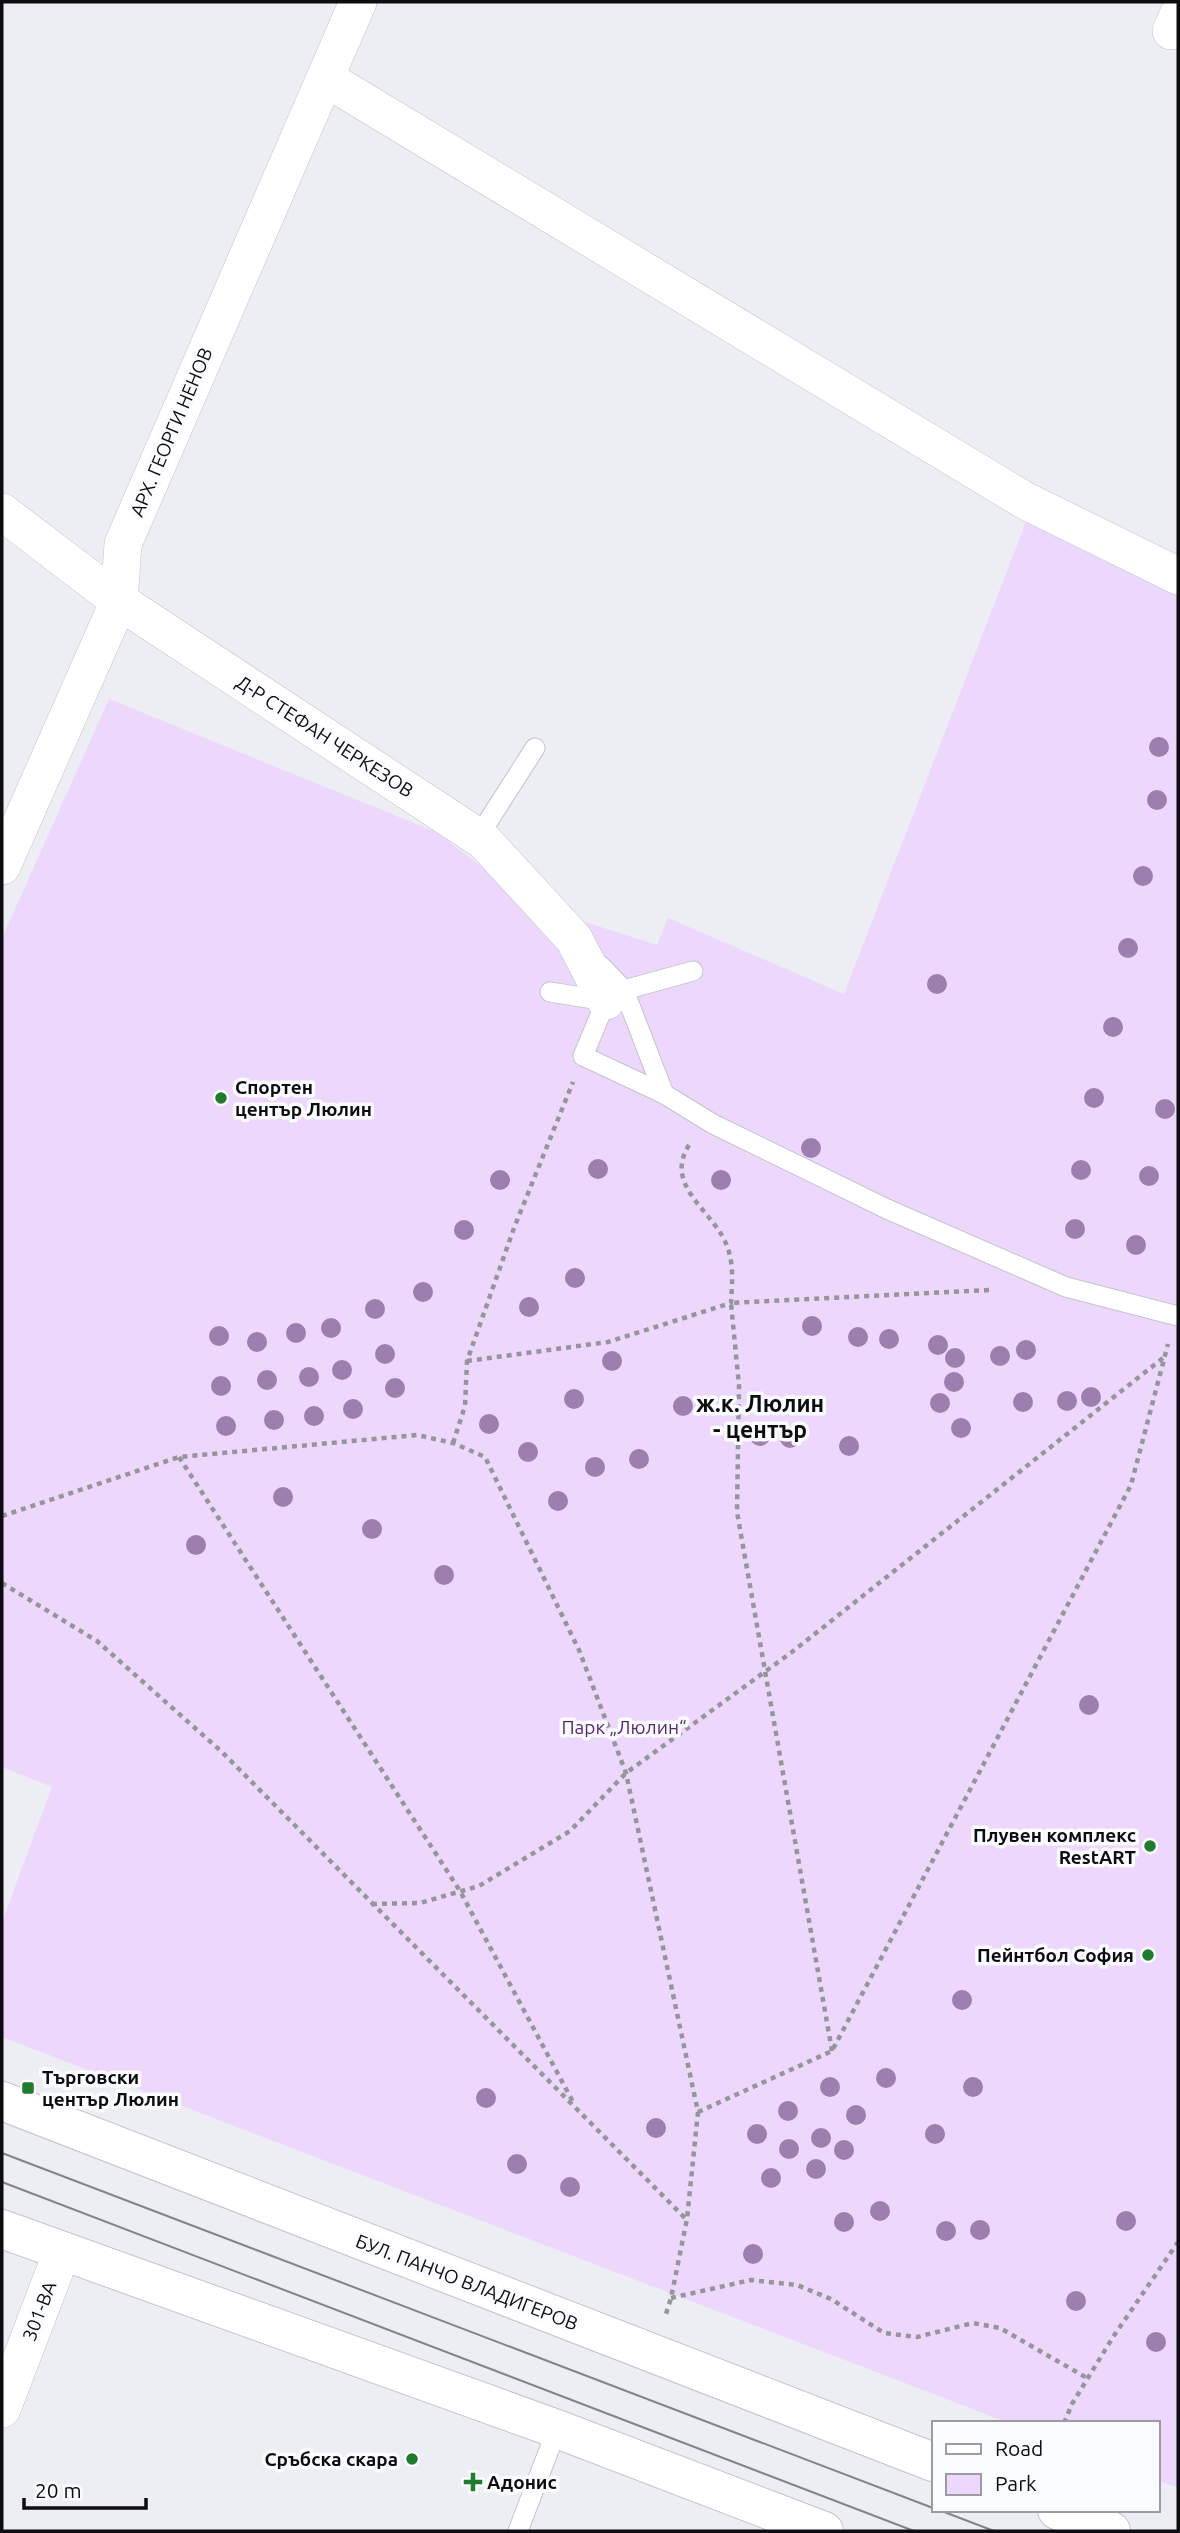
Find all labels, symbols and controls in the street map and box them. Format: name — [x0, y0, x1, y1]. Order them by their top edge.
street label: АРХ. ГЕОРГИ НЕНОВ — [125, 344, 217, 520]
street label: Д-Р СТЕФАН ЧЕРКЕЗОВ — [232, 670, 418, 802]
place label: Спортен център Люлин — [235, 1076, 372, 1120]
marker: Спортен център Люлин — [213, 1090, 229, 1106]
district label: ж.к. Люлин - център — [696, 1391, 824, 1442]
park label: Парк „Люлин“ — [561, 1716, 687, 1738]
place label: Плувен комплекс RestART — [973, 1824, 1137, 1868]
marker: Плувен комплекс RestART — [1142, 1838, 1158, 1854]
place label: Пейнтбол София — [977, 1944, 1134, 1966]
marker: Пейнтбол София — [1140, 1947, 1156, 1963]
place label: Търговски център Люлин — [42, 2066, 179, 2110]
marker: Търговски център Люлин — [20, 2080, 36, 2096]
street label: БУЛ. ПАНЧО ВЛАДИГЕРОВ — [353, 2229, 581, 2335]
street label: 301-ВА — [18, 2277, 61, 2344]
legend — [932, 2421, 1159, 2512]
text: Road — [995, 2436, 1043, 2460]
place label: Сръбска скара — [264, 2448, 398, 2470]
marker: Сръбска скара — [404, 2451, 420, 2467]
scale bar — [24, 2466, 147, 2510]
place label: Адонис — [487, 2471, 557, 2493]
text: Park — [995, 2471, 1037, 2495]
marker: Адонис — [465, 2474, 481, 2490]
text: 20 m — [35, 2478, 82, 2502]

